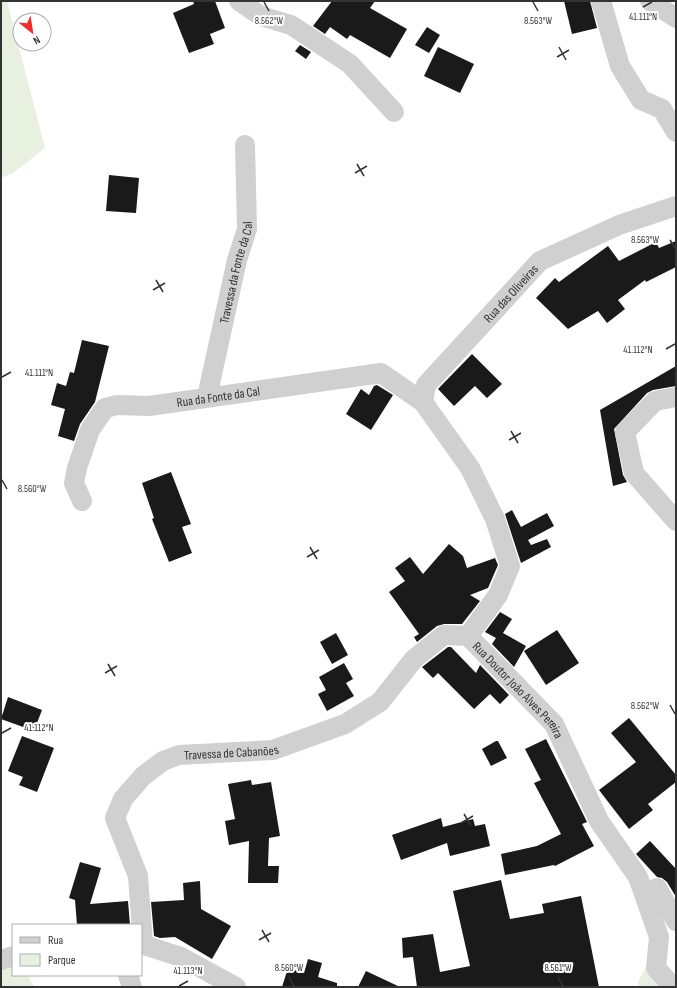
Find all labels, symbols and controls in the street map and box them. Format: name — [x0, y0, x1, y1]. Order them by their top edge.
text: 41.111°N — [629, 11, 657, 23]
north arrow — [12, 12, 52, 52]
text: 8.562°W — [255, 15, 284, 27]
text: 8.563°W — [524, 15, 553, 27]
text: N — [31, 33, 43, 47]
street label: Travessa da Fonte da Cal — [216, 221, 256, 325]
text: 8.563°W — [631, 234, 660, 246]
street label: Rua das Oliveiras — [481, 261, 542, 326]
text: 41.112°N — [623, 344, 653, 356]
text: 41.111°N — [25, 367, 53, 379]
street label: Rua da Fonte da Cal — [176, 383, 261, 411]
text: 8.560°W — [18, 483, 47, 495]
street label: Rua Doutor João Alves Pereira — [469, 639, 566, 741]
text: 8.562°W — [631, 700, 660, 712]
text: 41.112°N — [24, 722, 54, 734]
street label: Travessa de Cabanões — [184, 742, 281, 764]
legend — [12, 924, 142, 976]
text: Rua — [48, 933, 64, 948]
text: Parque — [48, 953, 76, 968]
text: 8.560°W — [275, 962, 304, 974]
text: 8.561°W — [544, 962, 572, 974]
text: 41.113°N — [173, 965, 203, 977]

